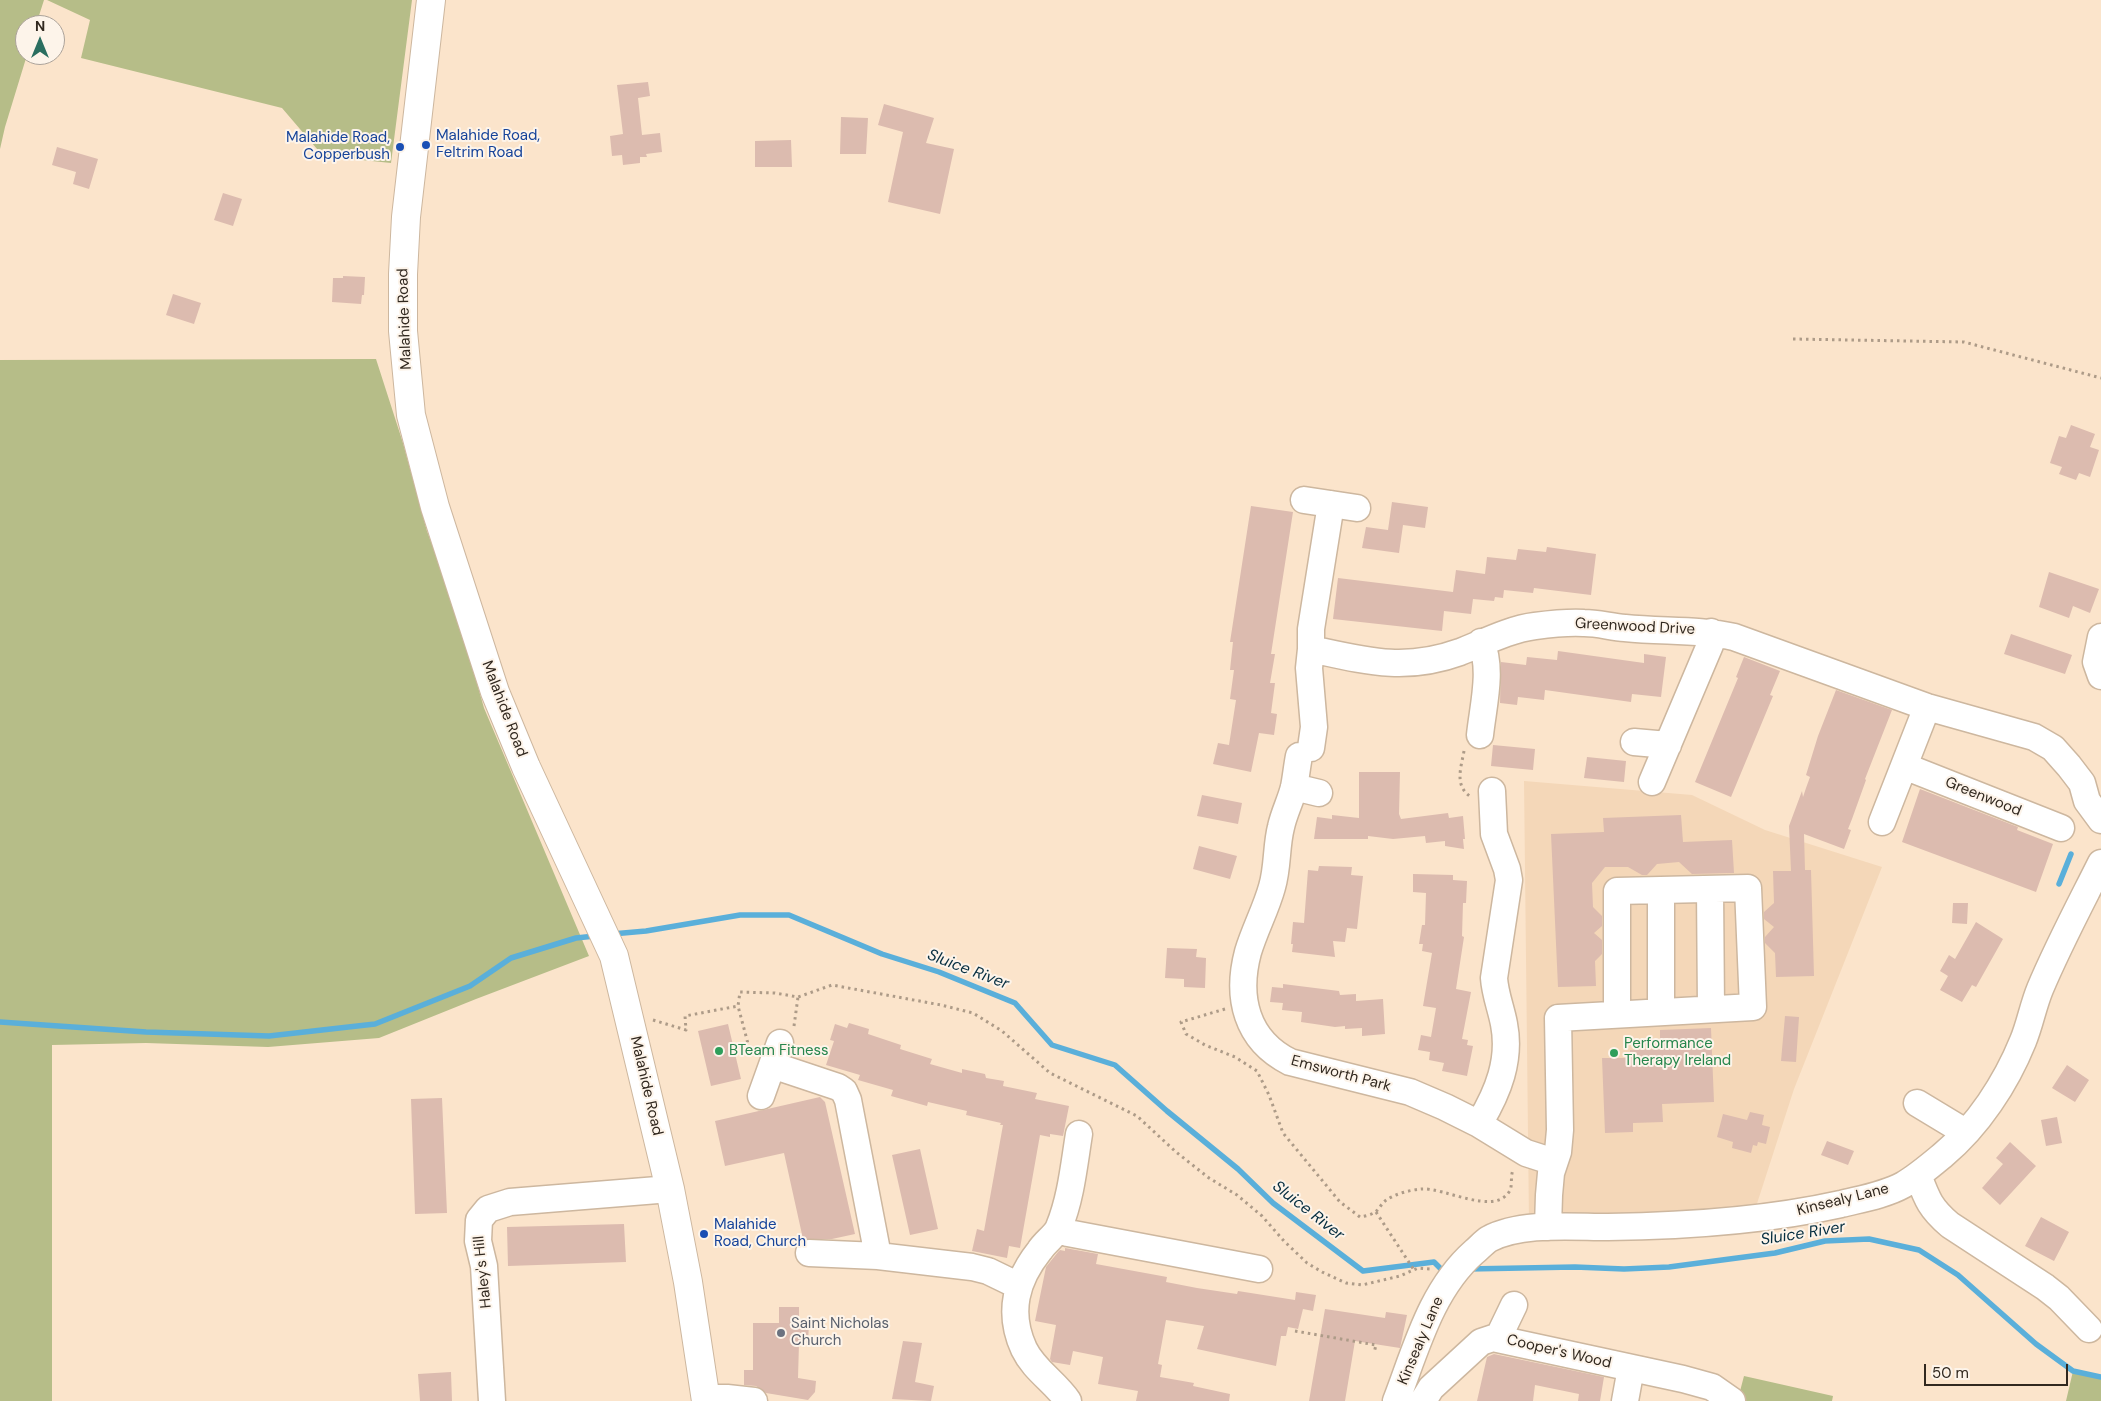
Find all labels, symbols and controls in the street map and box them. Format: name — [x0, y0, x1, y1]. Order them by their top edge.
north arrow — [15, 15, 65, 65]
text: N — [35, 17, 45, 35]
place label: Malahide Road, Feltrim Road — [436, 127, 540, 162]
place label: Malahide Road, Copperbush — [286, 129, 390, 164]
marker: Malahide Road, Feltrim Road — [420, 139, 432, 151]
marker: Malahide Road, Copperbush — [394, 141, 406, 153]
street label: Malahide Road — [394, 268, 416, 370]
street label: Greenwood Drive — [1575, 615, 1695, 639]
street label: Malahide Road — [477, 658, 531, 760]
street label: Greenwood — [1942, 774, 2024, 820]
water label: Sluice River — [925, 946, 1011, 994]
street label: Malahide Road — [626, 1035, 666, 1137]
place label: Performance Therapy Ireland — [1624, 1035, 1731, 1070]
place label: BTeam Fitness — [729, 1042, 829, 1060]
marker: BTeam Fitness — [713, 1045, 725, 1057]
marker: Performance Therapy Ireland — [1608, 1047, 1620, 1059]
street label: Emsworth Park — [1289, 1052, 1393, 1096]
water label: Sluice River — [1268, 1177, 1348, 1245]
street label: Kinsealy Lane — [1795, 1180, 1891, 1220]
place label: Malahide Road, Church — [714, 1216, 806, 1251]
water label: Sluice River — [1759, 1218, 1847, 1250]
marker: Malahide Road, Church — [698, 1228, 710, 1240]
street label: Haley's Hill — [470, 1235, 496, 1309]
street label: Kinsealy Lane — [1394, 1294, 1448, 1388]
place label: Saint Nicholas Church — [791, 1315, 889, 1350]
marker: Saint Nicholas Church — [775, 1327, 787, 1339]
street label: Cooper's Wood — [1505, 1331, 1613, 1373]
scale bar — [1926, 1354, 2070, 1386]
text: 50 m — [1932, 1363, 1969, 1383]

